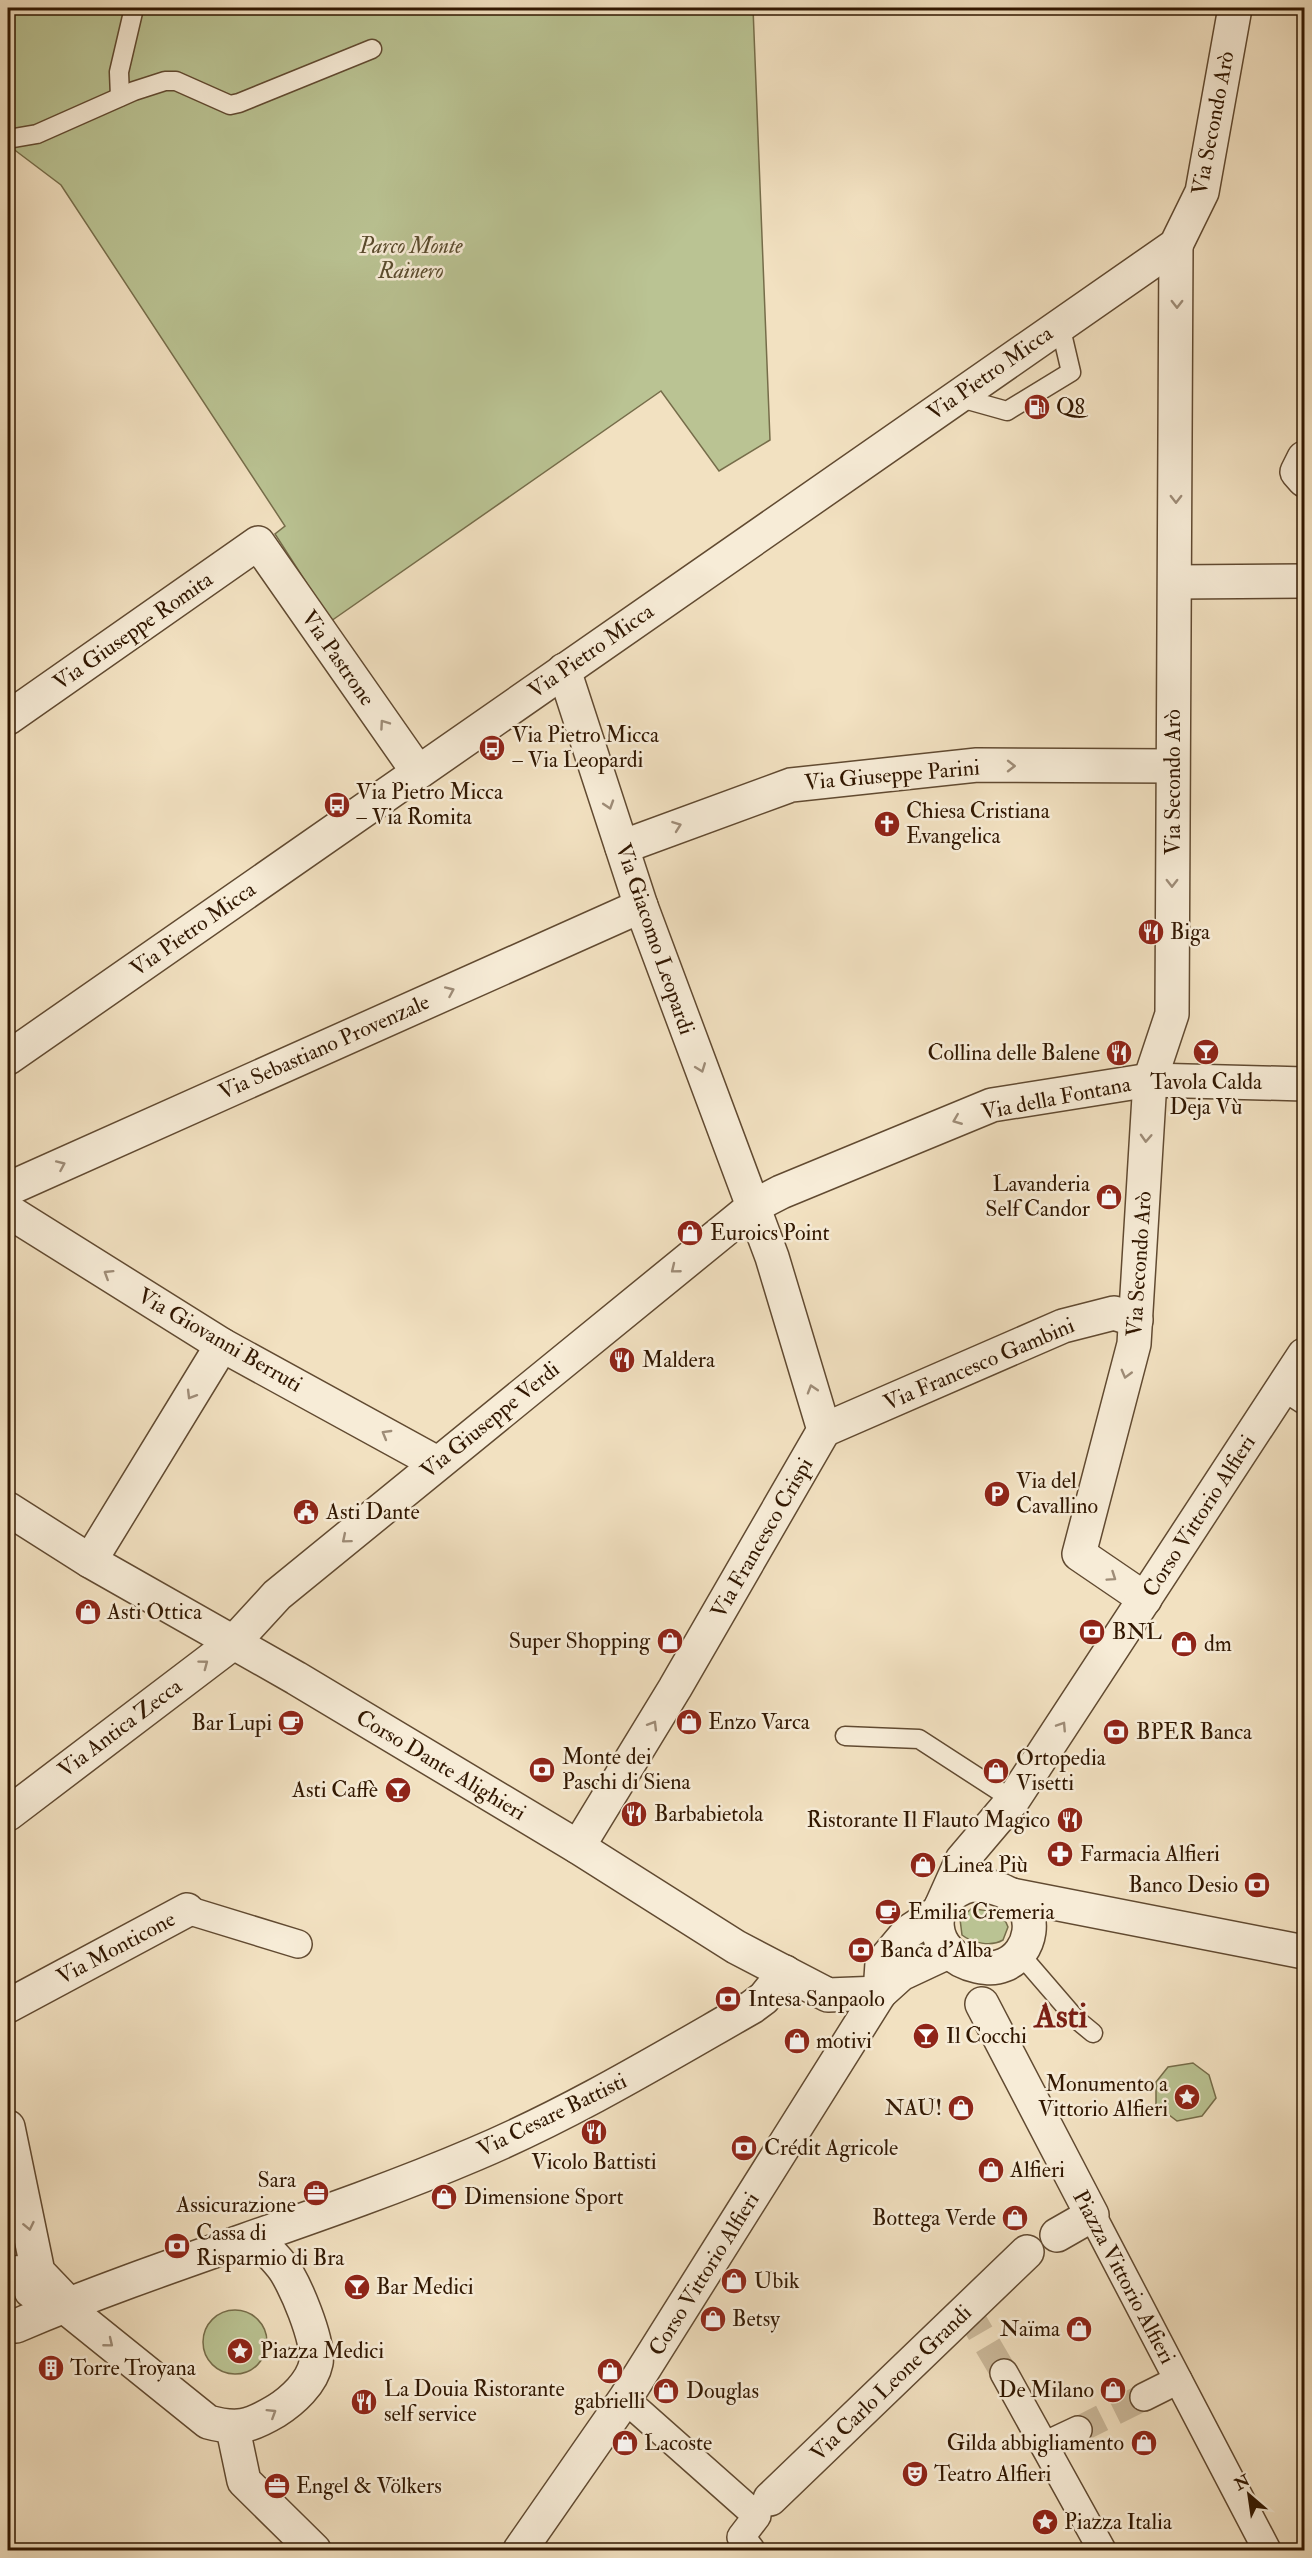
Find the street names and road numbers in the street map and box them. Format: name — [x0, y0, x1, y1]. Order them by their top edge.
street label: Via Secondo Arò — [1185, 49, 1241, 197]
street label: Via Pietro Micca — [922, 319, 1059, 427]
street label: Via Giuseppe Romita — [48, 565, 220, 697]
street label: Via Pietro Micca — [523, 597, 660, 705]
street label: Via Pastrone — [295, 605, 381, 711]
street label: Via Secondo Arò — [1159, 709, 1187, 855]
street label: Via Giuseppe Parini — [803, 753, 981, 798]
street label: Via Giacomo Leopardi — [608, 840, 701, 1039]
street label: Via Pietro Micca — [125, 875, 262, 983]
street label: Via Sebastiano Provenzale — [214, 988, 434, 1106]
street label: Via della Fontana — [979, 1070, 1134, 1126]
street label: Via Secondo Arò — [1120, 1190, 1158, 1338]
street label: Via Giovanni Berruti — [133, 1281, 307, 1399]
street label: Via Francesco Gambini — [879, 1311, 1079, 1417]
street label: Via Giuseppe Verdi — [415, 1355, 566, 1486]
street label: Corso Vittorio Alfieri — [1136, 1430, 1262, 1602]
street label: Via Francesco Crispi — [705, 1453, 820, 1624]
street label: Via Antica Zecca — [52, 1672, 188, 1784]
street label: Corso Dante Alighieri — [351, 1703, 531, 1827]
street label: Via Monticone — [52, 1905, 180, 1991]
street label: Via Cesare Battisti — [473, 2067, 631, 2163]
street label: Piazza Vittorio Alfieri — [1066, 2185, 1182, 2369]
street label: Corso Vittorio Alfieri — [642, 2187, 766, 2361]
street label: Via Carlo Leone Grandi — [804, 2299, 978, 2467]

